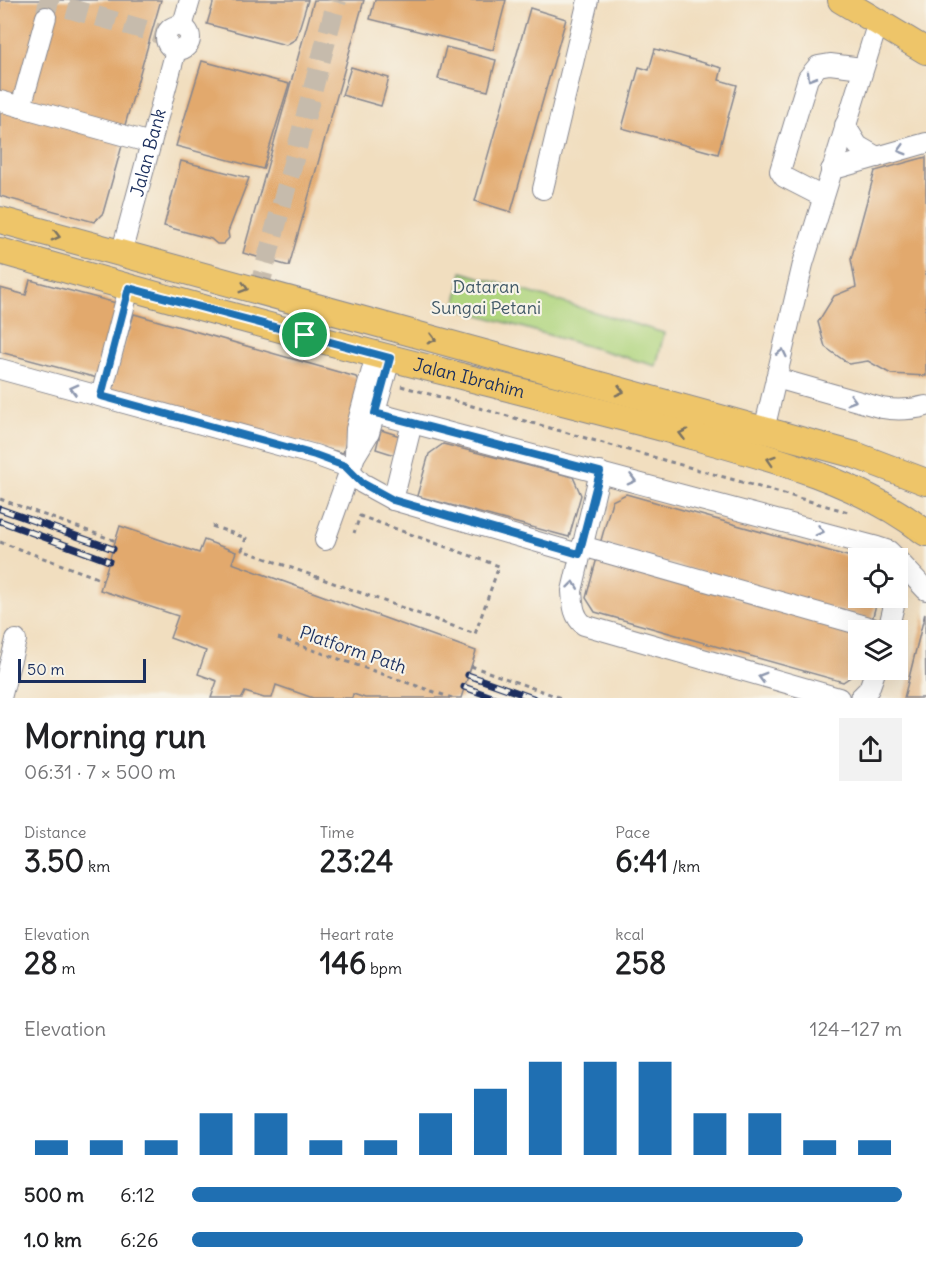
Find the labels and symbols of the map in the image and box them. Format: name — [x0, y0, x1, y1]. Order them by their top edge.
one-way arrow — [807, 71, 818, 81]
street label: Jalan Bank — [125, 106, 171, 199]
one-way arrow — [897, 143, 908, 155]
one-way arrow — [50, 229, 61, 241]
park label: Dataran Sungai Petani — [431, 275, 541, 319]
one-way arrow — [238, 281, 249, 293]
pin — [279, 309, 330, 360]
one-way arrow — [427, 332, 437, 344]
one-way arrow — [774, 348, 787, 358]
street label: Jalan Ibrahim — [411, 353, 527, 403]
one-way arrow — [69, 384, 80, 396]
one-way arrow — [615, 384, 625, 396]
one-way arrow — [846, 393, 857, 405]
one-way arrow — [679, 429, 689, 441]
one-way arrow — [766, 455, 777, 467]
one-way arrow — [626, 473, 636, 486]
one-way arrow — [814, 524, 825, 536]
one-way arrow — [567, 580, 579, 590]
street label: Platform Path — [297, 621, 410, 679]
scale bar — [18, 656, 146, 684]
one-way arrow — [757, 672, 768, 684]

